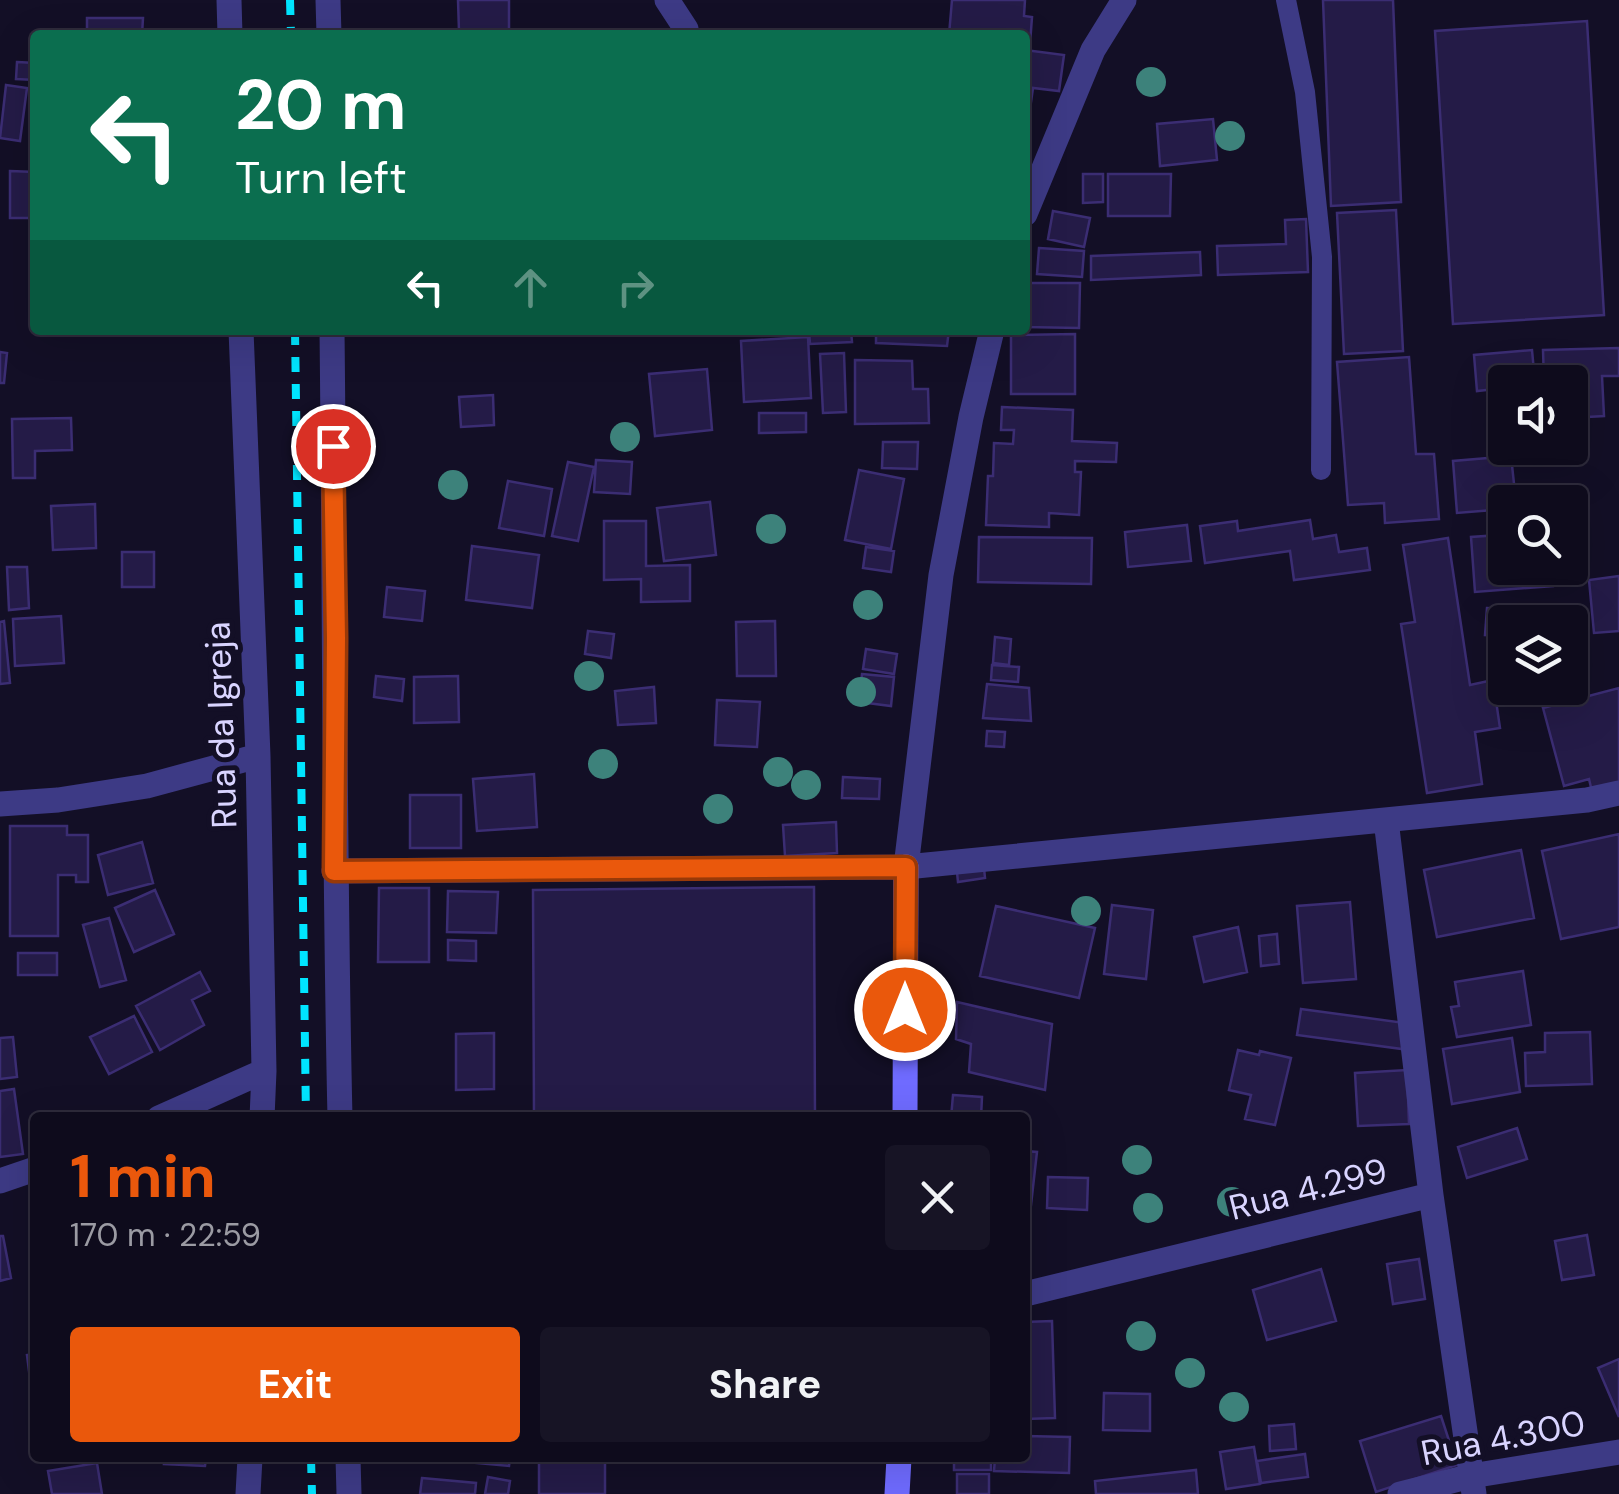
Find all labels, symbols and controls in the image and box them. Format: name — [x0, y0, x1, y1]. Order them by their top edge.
text: 20 m — [235, 60, 407, 151]
icon: left — [70, 70, 200, 200]
text: Turn left — [235, 148, 407, 207]
icon: left — [398, 260, 453, 315]
icon: ahead — [503, 260, 558, 315]
icon: right — [608, 260, 663, 315]
map controls — [1488, 365, 1588, 705]
button: sound — [1488, 365, 1588, 465]
pin — [291, 404, 376, 489]
icon: arrive — [306, 419, 361, 474]
button: search — [1488, 485, 1588, 585]
button: layers — [1488, 605, 1588, 705]
street label: Rua da Igreja — [194, 621, 248, 829]
position arrow — [853, 958, 957, 1062]
text: 1 min — [70, 1137, 216, 1216]
button: close — [885, 1145, 990, 1250]
street label: Rua 4.299 — [1224, 1147, 1392, 1231]
text: 170 m · 22:59 — [70, 1214, 261, 1256]
button: Exit — [70, 1327, 520, 1442]
button: Share — [540, 1327, 990, 1442]
street label: Rua 4.300 — [1417, 1400, 1589, 1476]

